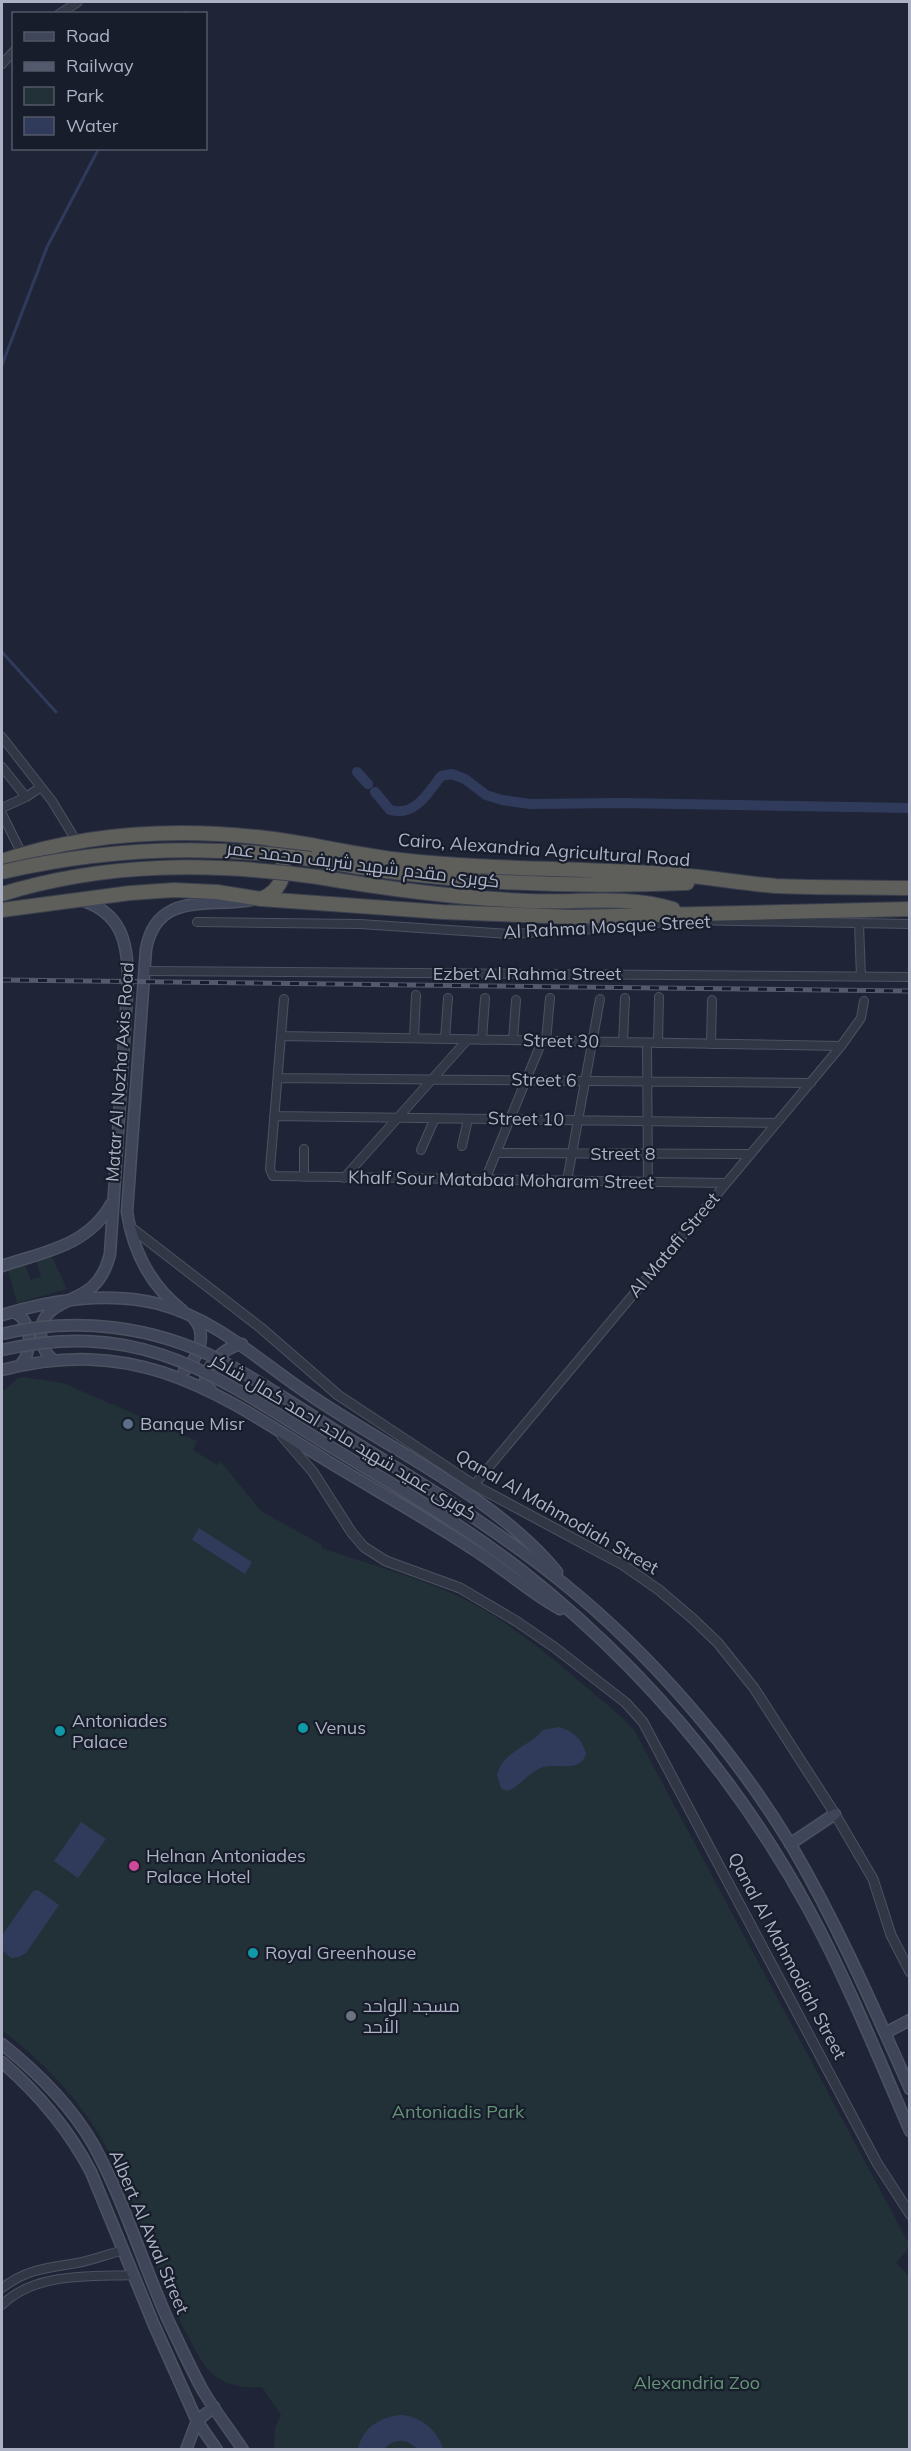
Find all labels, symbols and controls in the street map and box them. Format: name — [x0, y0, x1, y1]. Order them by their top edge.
legend — [12, 12, 207, 150]
text: Road — [66, 24, 110, 47]
text: Railway — [66, 54, 134, 77]
text: Park — [66, 84, 105, 107]
text: Water — [66, 114, 119, 137]
street label: Cairo, Alexandria Agricultural Road — [397, 828, 691, 871]
street label: كوبرى مقدم شهيد شريف محمد عمر — [224, 836, 501, 894]
street label: Al Rahma Mosque Street — [503, 910, 711, 943]
street label: Matar Al Nozha Axis Road — [100, 961, 139, 1183]
street label: Ezbet Al Rahma Street — [433, 962, 621, 985]
street label: Street 30 — [523, 1028, 599, 1053]
street label: Street 6 — [511, 1067, 577, 1092]
street label: Street 10 — [488, 1106, 564, 1131]
street label: Street 8 — [590, 1142, 656, 1165]
street label: Khalf Sour Matabaa Moharam Street — [348, 1165, 654, 1194]
street label: Al Matafi Street — [623, 1187, 724, 1302]
street label: كوبرى عميد شهيد ماجد احمد كمال شاكر — [206, 1347, 481, 1525]
place label: Banque Misr — [140, 1412, 245, 1435]
marker: Banque Misr — [121, 1417, 135, 1431]
street label: Qanal Al Mahmodiah Street — [451, 1444, 663, 1579]
place label: Antoniades Palace — [72, 1709, 167, 1753]
place label: Venus — [315, 1716, 366, 1739]
marker: Venus — [296, 1721, 310, 1735]
marker: Antoniades Palace — [53, 1724, 67, 1738]
place label: Helnan Antoniades Palace Hotel — [146, 1844, 306, 1888]
street label: Qanal Al Mahmodiah Street — [723, 1848, 852, 2063]
marker: Helnan Antoniades Palace Hotel — [127, 1859, 141, 1873]
place label: Royal Greenhouse — [265, 1941, 416, 1964]
marker: Royal Greenhouse — [246, 1946, 260, 1960]
place label: مسجد الواحد الأحد — [363, 1994, 460, 2038]
marker: مسجد الواحد الأحد — [344, 2009, 358, 2023]
park label: Antoniadis Park — [392, 2100, 525, 2123]
street label: Albert Al Awal Street — [104, 2146, 194, 2317]
park label: Alexandria Zoo — [634, 2371, 760, 2394]

